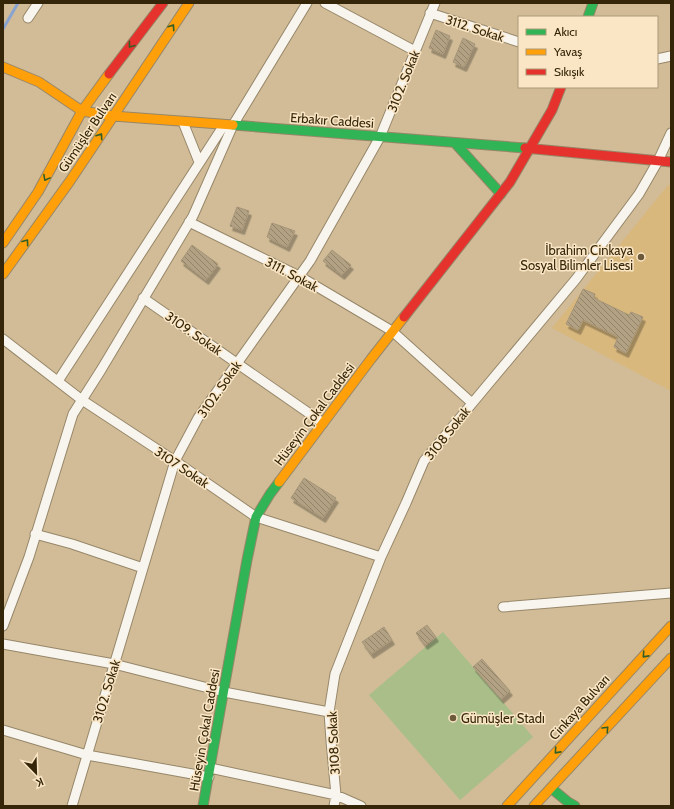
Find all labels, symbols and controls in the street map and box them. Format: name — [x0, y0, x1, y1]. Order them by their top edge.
street label: 3112. Sokak — [444, 11, 506, 45]
legend — [518, 16, 658, 88]
text: Akıcı — [554, 24, 577, 39]
one-way arrow — [168, 25, 175, 32]
one-way arrow — [128, 41, 135, 48]
text: Yavaş — [553, 44, 582, 59]
street label: 3102. Sokak — [383, 48, 423, 114]
text: Sıkışık — [554, 64, 585, 79]
street label: Gümüşler Bulvarı — [54, 89, 120, 175]
street label: Erbakır Caddesi — [290, 109, 374, 131]
one-way arrow — [95, 133, 102, 140]
one-way arrow — [43, 174, 51, 181]
one-way arrow — [21, 239, 29, 246]
place label: İbrahim Cinkaya Sosyal Bilimler Lisesi — [520, 242, 634, 273]
marker: İbrahim Cinkaya Sosyal Bilimler Lisesi — [636, 252, 646, 262]
street label: 3111. Sokak — [263, 253, 321, 295]
street label: 3109. Sokak — [163, 308, 226, 358]
street label: 3102. Sokak — [194, 358, 244, 420]
street label: Hüseyin Çokal Caddesi — [270, 360, 358, 468]
street label: 3108 Sokak — [421, 403, 473, 463]
street label: 3107 Sokak — [152, 443, 212, 491]
one-way arrow — [642, 650, 649, 658]
street label: 3102. Sokak — [89, 657, 123, 725]
street label: Hüseyin Çokal Caddesi — [185, 668, 223, 792]
street label: Cinkaya Bulvarı — [545, 671, 613, 743]
place label: Gümüşler Stadı — [461, 710, 545, 726]
street label: 3108 Sokak — [323, 711, 343, 775]
marker: Gümüşler Stadı — [448, 713, 458, 723]
one-way arrow — [601, 726, 608, 733]
one-way arrow — [555, 746, 562, 754]
north arrow — [16, 753, 56, 793]
text: K — [34, 774, 46, 790]

